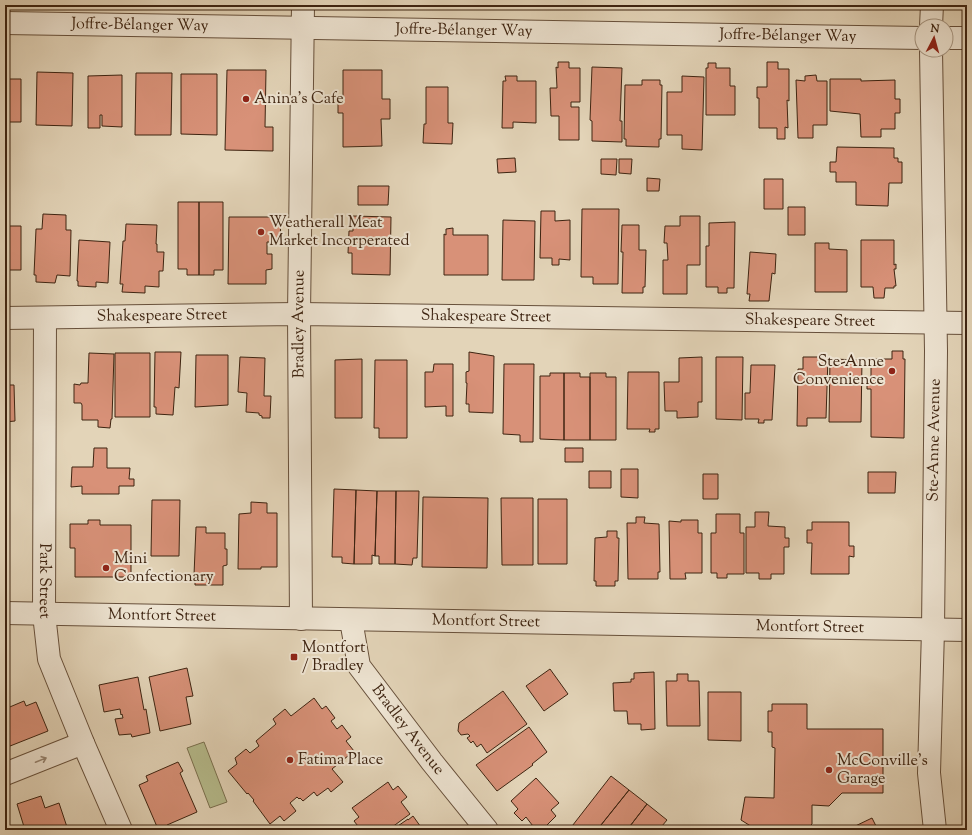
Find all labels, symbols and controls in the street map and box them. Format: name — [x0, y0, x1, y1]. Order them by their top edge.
street label: Joffre-Bélanger Way — [70, 13, 209, 38]
street label: Joffre-Bélanger Way — [394, 18, 533, 43]
north arrow — [914, 18, 954, 58]
text: N — [929, 21, 940, 37]
street label: Joffre-Bélanger Way — [718, 23, 857, 48]
place label: Anina's Cafe — [254, 88, 344, 111]
marker: Anina's Cafe — [241, 94, 251, 104]
place label: Weatherall Meat Market Incorperated — [269, 212, 410, 253]
marker: Weatherall Meat Market Incorperated — [256, 227, 266, 237]
street label: Bradley Avenue — [287, 269, 311, 378]
street label: Shakespeare Street — [97, 303, 228, 328]
street label: Shakespeare Street — [421, 304, 552, 329]
street label: Shakespeare Street — [745, 309, 876, 333]
place label: Ste-Anne Convenience — [793, 351, 884, 392]
marker: Ste-Anne Convenience — [887, 366, 897, 376]
street label: Ste-Anne Avenue — [922, 378, 948, 502]
street label: Park Street — [32, 543, 56, 620]
place label: Mini Confectionary — [114, 548, 214, 589]
marker: Mini Confectionary — [101, 563, 111, 573]
street label: Montfort Street — [108, 603, 217, 628]
street label: Montfort Street — [432, 609, 541, 634]
street label: Montfort Street — [756, 615, 865, 640]
place label: Montfort / Bradley — [302, 637, 366, 678]
marker: Montfort / Bradley — [289, 652, 299, 662]
street label: Bradley Avenue — [366, 680, 450, 780]
place label: Fatima Place — [298, 749, 383, 772]
place label: McConville's Garage — [837, 750, 928, 791]
one-way arrow — [35, 755, 47, 763]
marker: Fatima Place — [285, 755, 295, 765]
marker: McConville's Garage — [824, 765, 834, 775]

